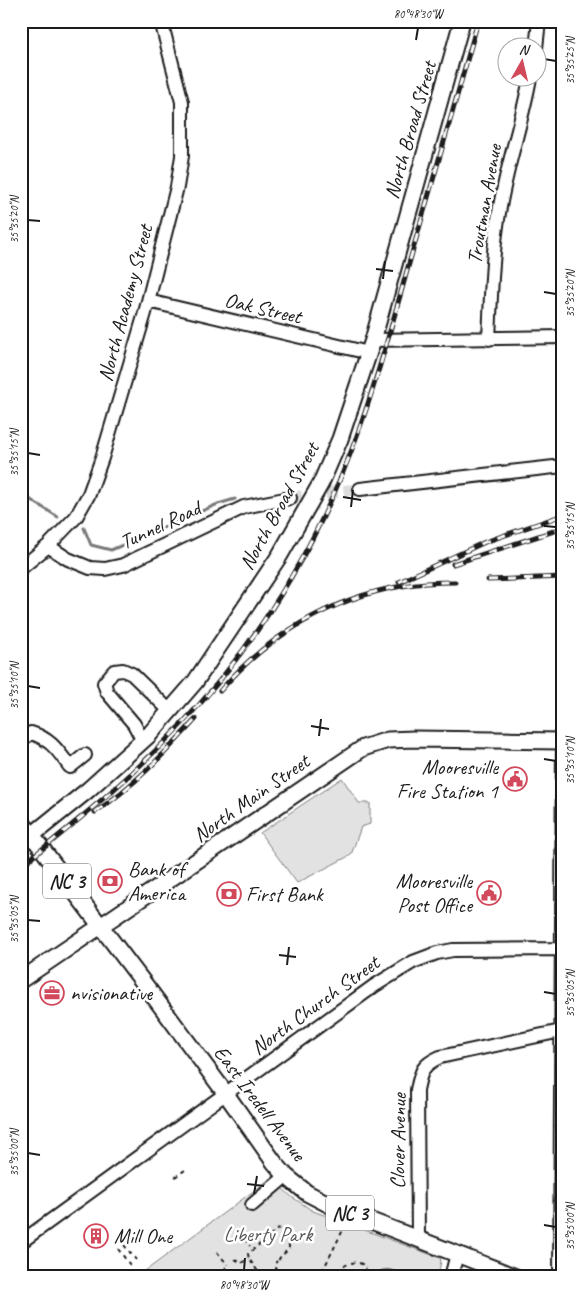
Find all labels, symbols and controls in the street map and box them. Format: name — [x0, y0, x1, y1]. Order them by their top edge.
text: 80°48'30"W — [394, 6, 445, 22]
text: 35°35'25"N — [562, 36, 578, 85]
north arrow — [496, 38, 546, 88]
text: N — [518, 41, 532, 59]
street label: North Broad Street — [378, 56, 443, 202]
street label: Troutman Avenue — [461, 141, 508, 266]
text: 35°35'20"N — [6, 195, 22, 244]
street label: North Academy Street — [92, 220, 159, 384]
text: 35°35'20"N — [562, 269, 578, 318]
street label: Oak Street — [222, 287, 306, 330]
text: 35°35'15"N — [6, 428, 22, 477]
street label: North Broad Street — [233, 436, 326, 574]
street label: Tunnel Road — [116, 494, 208, 555]
text: 35°35'15"N — [562, 502, 578, 551]
text: 35°35'10"N — [6, 661, 22, 710]
text: 35°35'10"N — [562, 736, 578, 785]
street label: North Main Street — [188, 747, 316, 848]
place label: Mooresville Fire Station 1 — [397, 754, 500, 804]
public building icon: Mooresville Fire Station 1 — [502, 766, 528, 792]
place label: Bank of America — [128, 856, 189, 906]
road number: NC 3 — [43, 864, 91, 898]
bank icon: Bank of America — [97, 868, 123, 894]
place label: Mooresville Post Office — [396, 868, 474, 918]
public building icon: Mooresville Post Office — [476, 880, 502, 906]
bank icon: First Bank — [216, 881, 242, 907]
place label: First Bank — [246, 881, 324, 907]
text: 35°35'05"N — [6, 895, 22, 944]
street label: North Church Street — [246, 949, 386, 1060]
text: 35°35'05"N — [562, 969, 578, 1018]
office icon: nvisionative — [39, 980, 65, 1006]
place label: nvisionative — [70, 980, 153, 1006]
street label: East Iredell Avenue — [208, 1040, 313, 1167]
street label: Clover Avenue — [384, 1092, 412, 1189]
text: 35°35'00"N — [6, 1128, 22, 1177]
road number: NC 3 — [326, 1196, 374, 1230]
text: 35°35'00"N — [562, 1202, 578, 1251]
park label: Liberty Park — [224, 1221, 314, 1247]
building icon: Mill One — [83, 1223, 109, 1249]
place label: Mill One — [114, 1223, 173, 1249]
text: 80°48'30"W — [220, 1277, 271, 1293]

